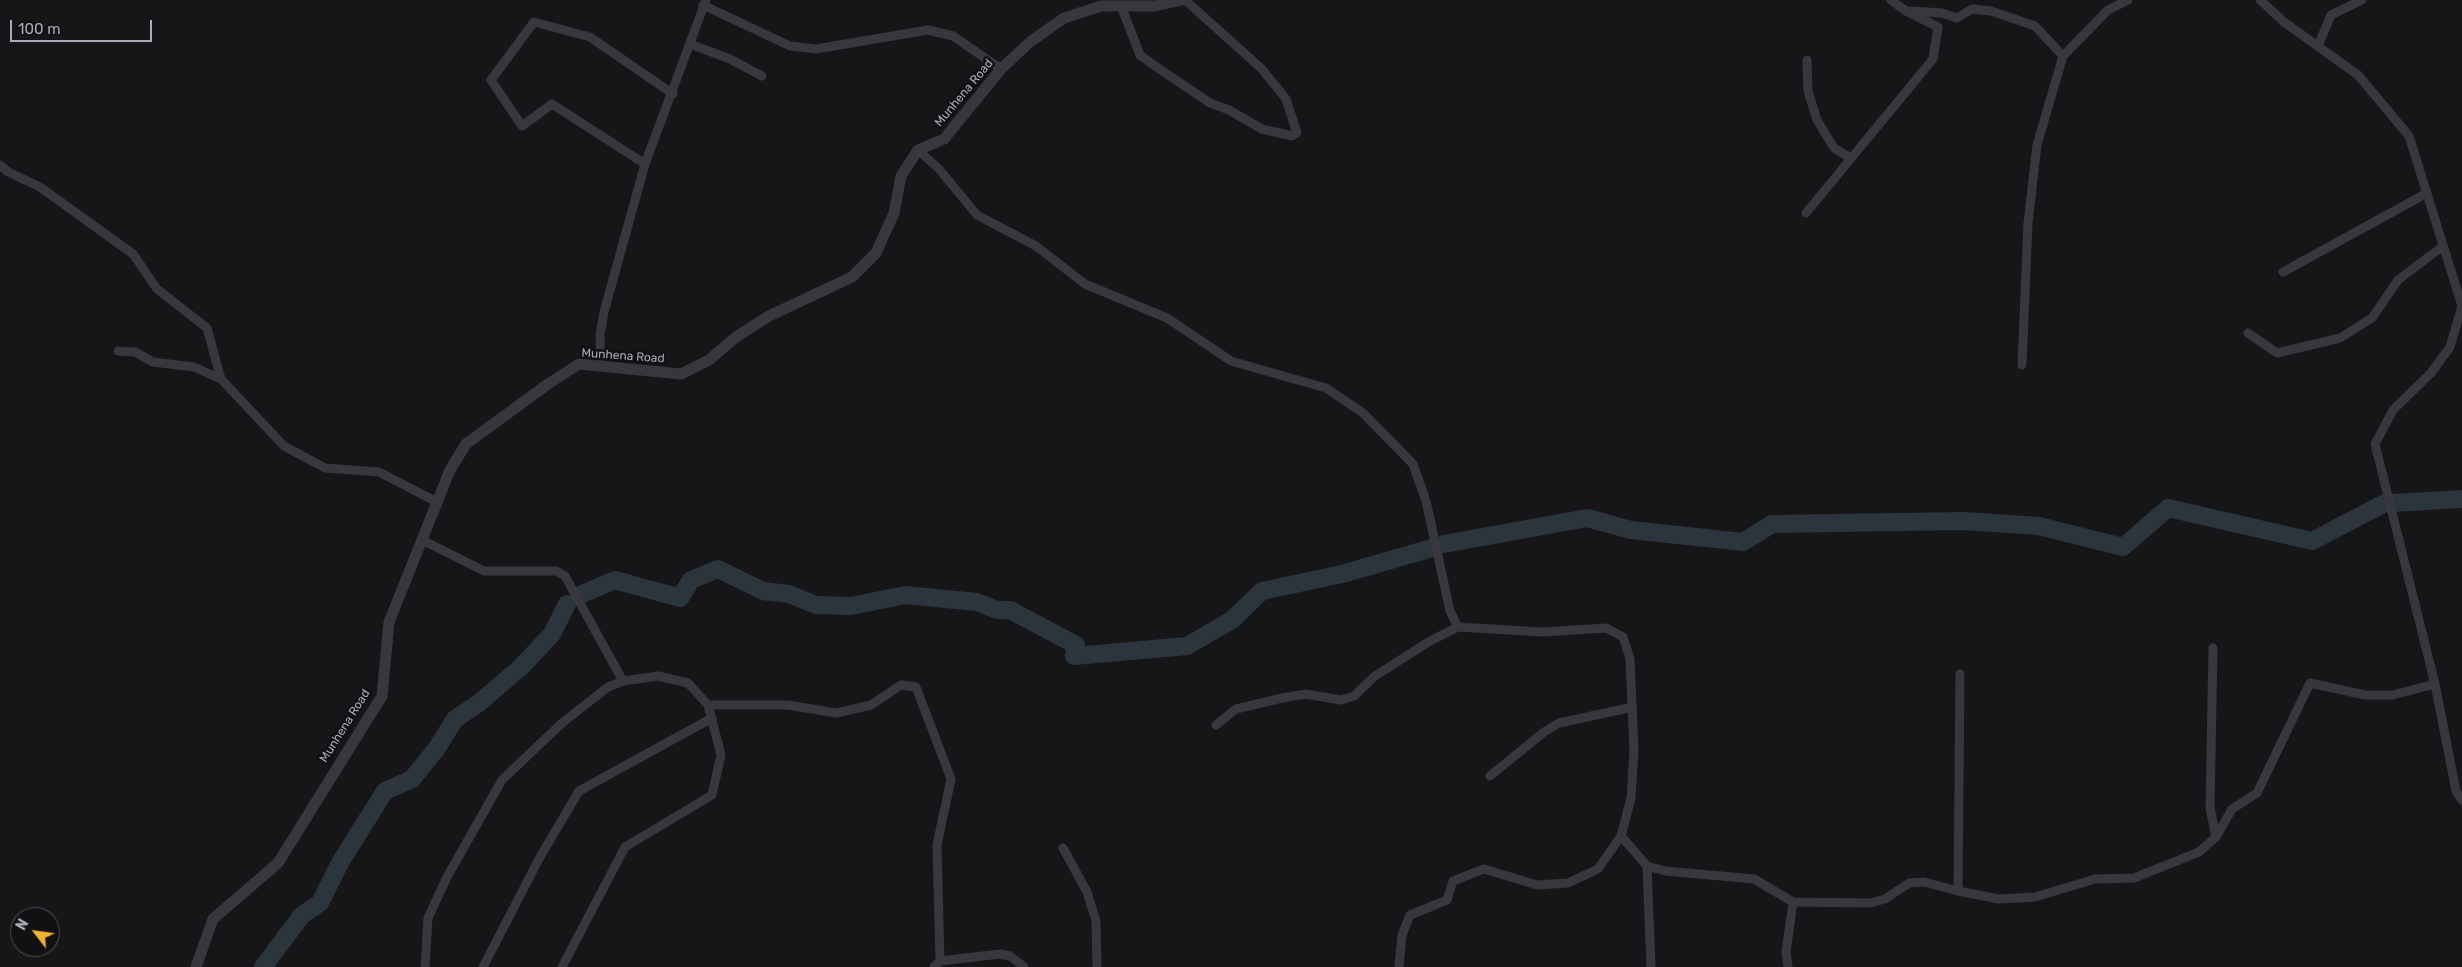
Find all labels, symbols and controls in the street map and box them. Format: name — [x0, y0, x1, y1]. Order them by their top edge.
scale bar — [12, 10, 155, 42]
text: 100 m — [18, 20, 60, 38]
street label: Munhena Road — [932, 56, 996, 130]
street label: Munhena Road — [581, 346, 665, 366]
street label: Munhena Road — [317, 687, 373, 765]
north arrow — [10, 907, 60, 957]
text: N — [13, 916, 32, 933]

